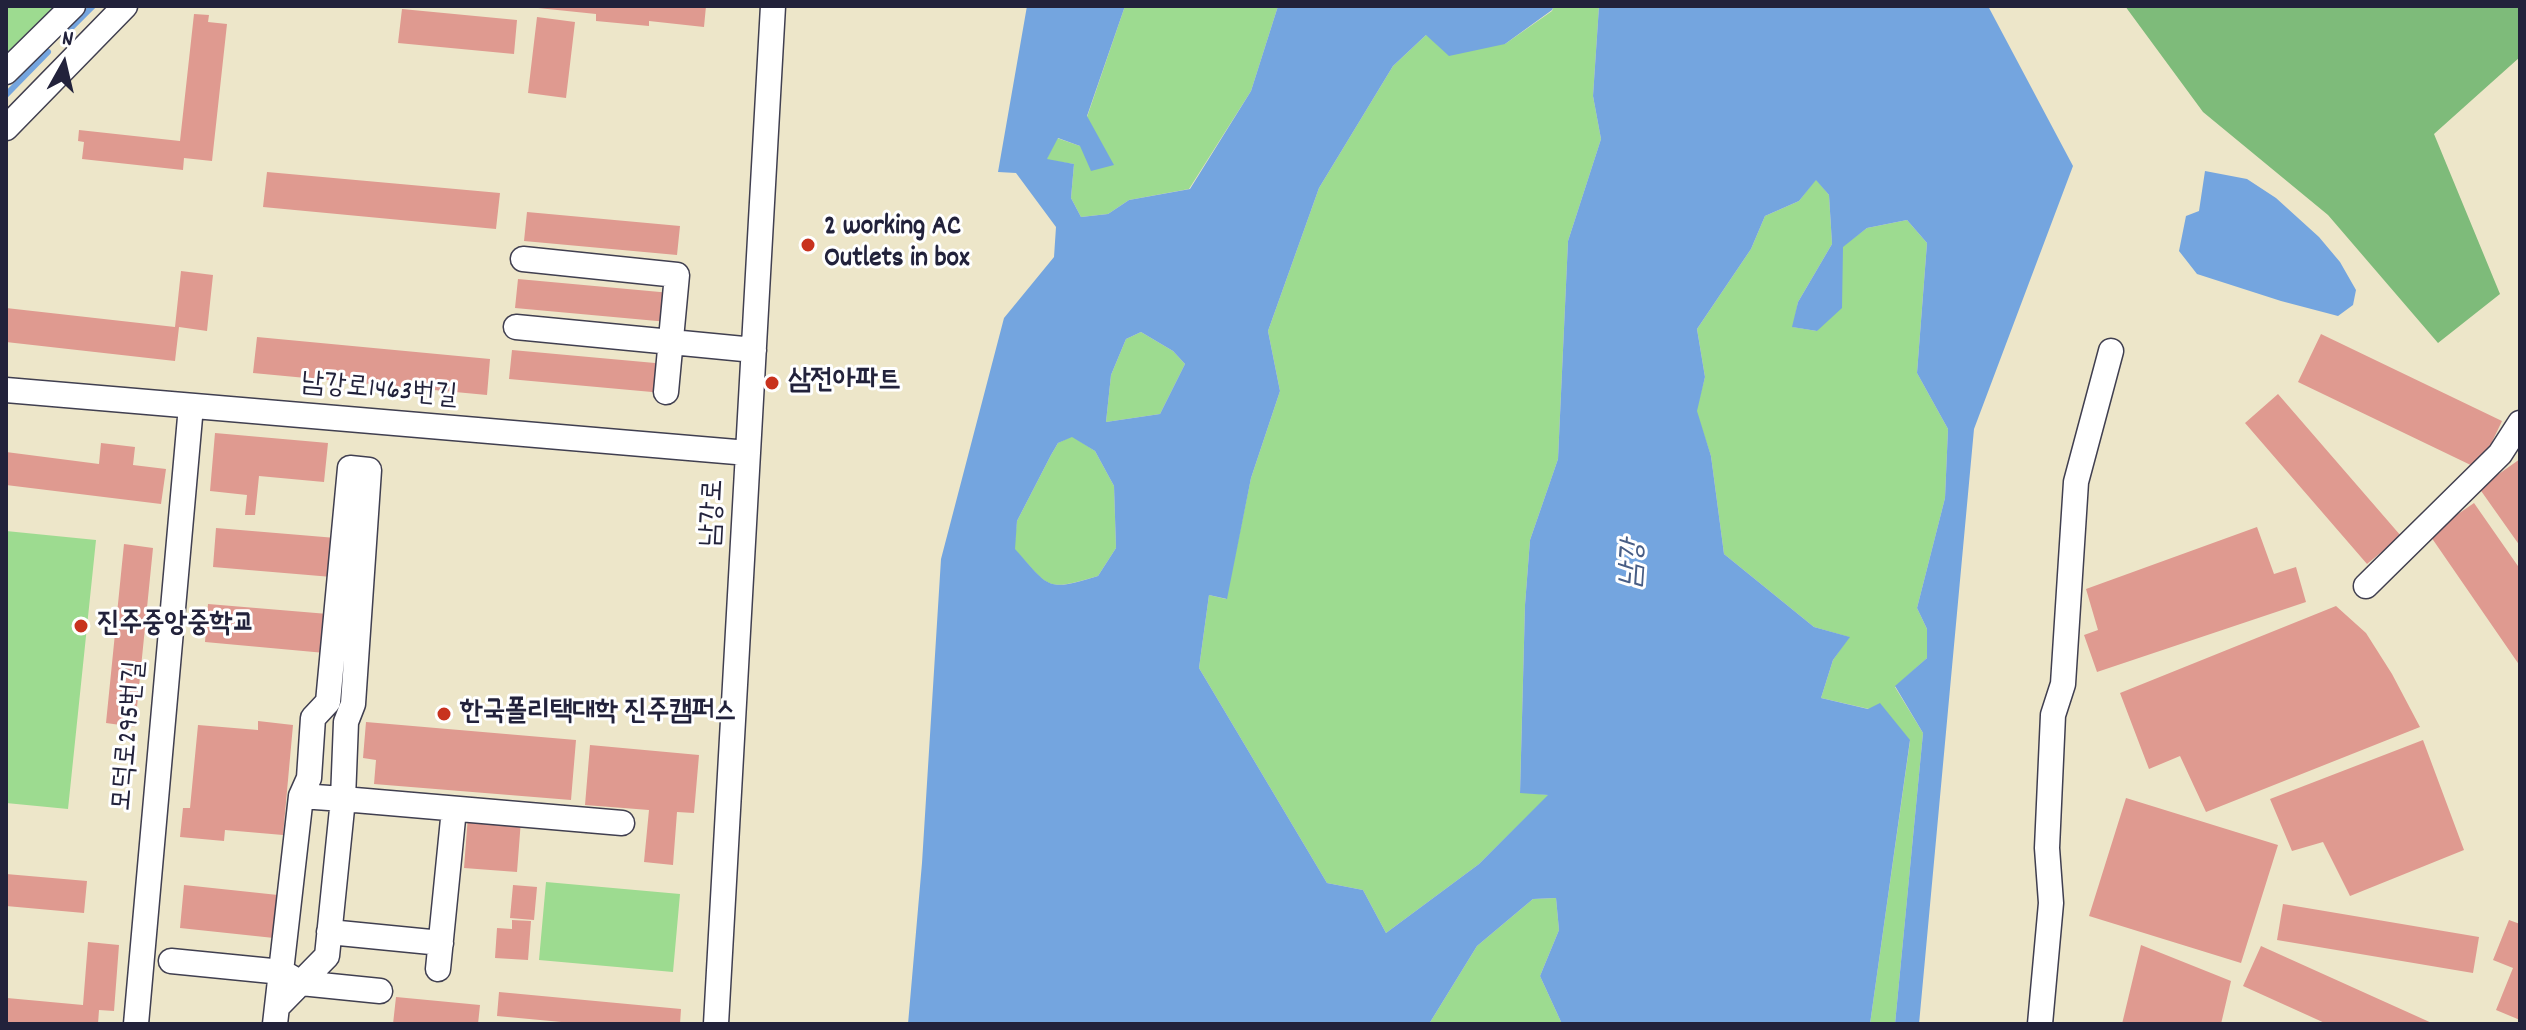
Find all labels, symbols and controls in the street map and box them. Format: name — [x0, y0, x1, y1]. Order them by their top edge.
north arrow — [24, 24, 104, 104]
text: N — [60, 24, 75, 56]
place label: 2 working AC Outlets in box — [824, 212, 969, 278]
marker: 2 working AC Outlets in box — [799, 236, 817, 254]
place label: 삼전아파트 — [788, 366, 901, 400]
street label: 남강로1463번길 — [300, 368, 458, 416]
marker: 삼전아파트 — [763, 374, 781, 392]
street label: 남강로 — [696, 478, 734, 548]
water label: 남강 — [1615, 539, 1655, 589]
place label: 진주중앙중학교 — [97, 609, 255, 643]
marker: 진주중앙중학교 — [72, 617, 90, 635]
street label: 모덕로295번길 — [108, 659, 154, 813]
place label: 한국폴리택대학 진주캠퍼스 — [460, 697, 737, 731]
marker: 한국폴리택대학 진주캠퍼스 — [435, 705, 453, 723]

